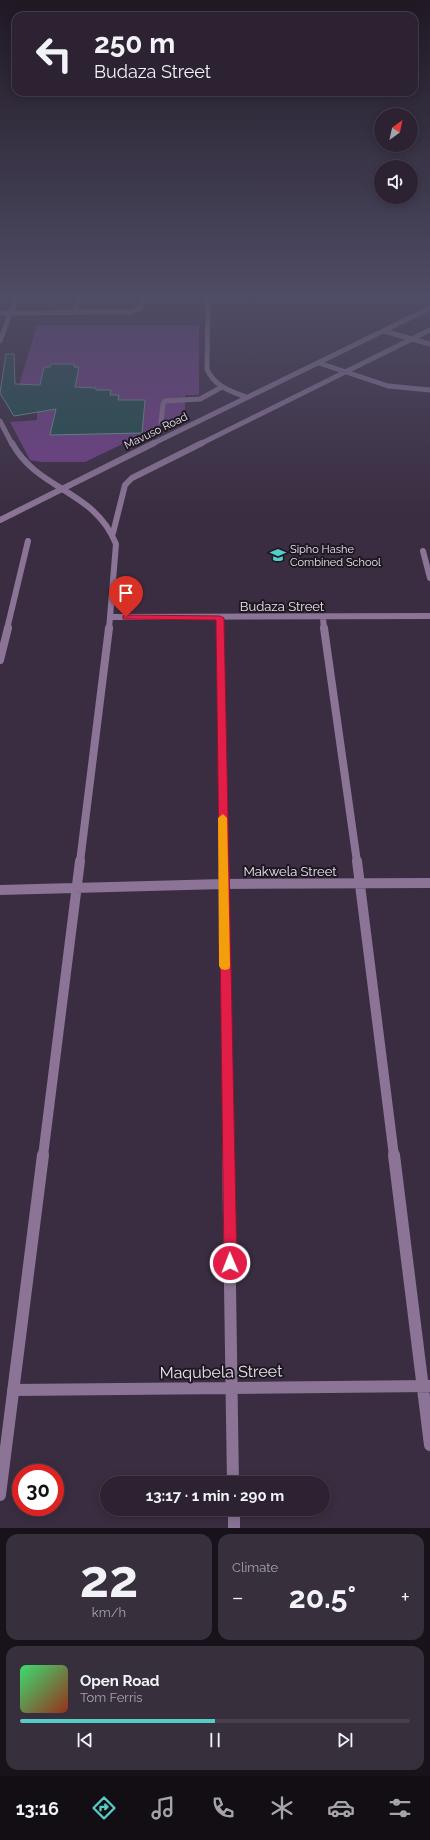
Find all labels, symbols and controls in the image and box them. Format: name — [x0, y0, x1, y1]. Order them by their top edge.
text: 250 m — [94, 27, 175, 60]
icon: left — [28, 28, 80, 80]
text: Budaza Street — [94, 61, 211, 82]
north arrow — [374, 108, 418, 152]
map controls — [374, 108, 418, 204]
button: sound — [374, 160, 418, 204]
street label: Mavuso Road — [122, 410, 190, 452]
place label: Sipho Hashe Combined School — [290, 543, 381, 569]
school or university icon: Sipho Hashe Combined School — [269, 546, 287, 564]
pin — [109, 576, 143, 617]
icon: arrive — [115, 582, 137, 604]
street label: Budaza Street — [240, 599, 325, 614]
street label: Makwela Street — [243, 864, 337, 879]
position arrow — [209, 1242, 251, 1284]
street label: Maqubela Street — [159, 1361, 283, 1383]
speed limit sign: 30 — [12, 1464, 64, 1516]
text: 13:17 · 1 min · 290 m — [146, 1487, 284, 1505]
text: 22 — [80, 1548, 138, 1609]
text: Climate — [232, 1560, 278, 1575]
text: 20.5° — [289, 1580, 356, 1615]
text: − — [232, 1584, 244, 1610]
text: + — [401, 1584, 410, 1610]
text: km/h — [92, 1605, 126, 1620]
text: Open Road — [80, 1672, 160, 1690]
text: Tom Ferris — [80, 1690, 143, 1705]
icon: previous — [74, 1729, 96, 1751]
icon: pause — [204, 1729, 226, 1751]
icon: next — [334, 1729, 356, 1751]
icon: directions — [90, 1794, 118, 1822]
icon: music — [149, 1794, 177, 1822]
icon: phone — [209, 1794, 237, 1822]
icon: climate — [268, 1794, 296, 1822]
icon: car — [327, 1794, 355, 1822]
icon: filters — [386, 1794, 414, 1822]
text: 13:16 — [16, 1798, 59, 1819]

